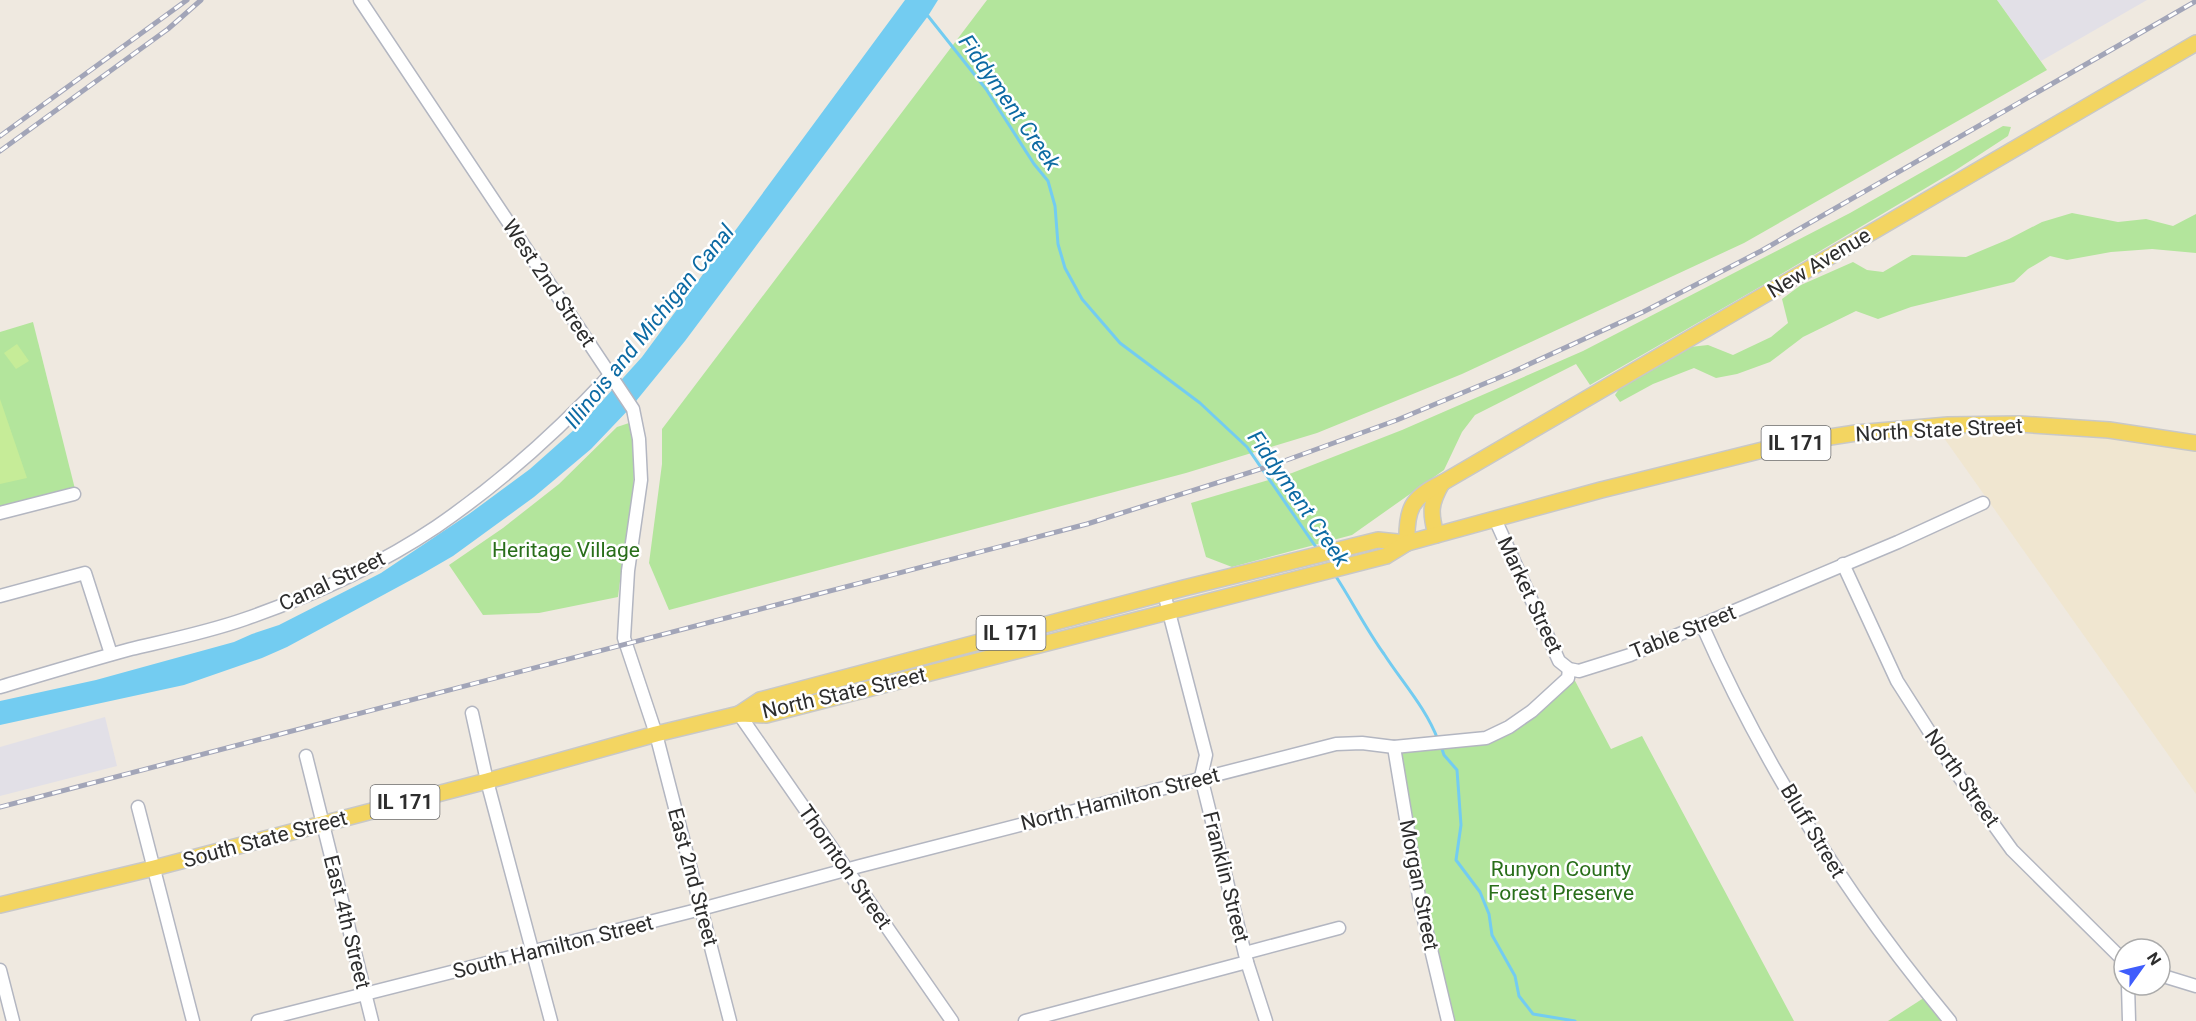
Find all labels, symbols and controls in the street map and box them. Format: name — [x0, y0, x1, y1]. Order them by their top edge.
water label: Fiddyment Creek — [954, 30, 1066, 176]
street label: West 2nd Street — [498, 215, 600, 351]
water label: Illinois and Michigan Canal — [560, 219, 740, 433]
street label: New Avenue — [1763, 223, 1875, 303]
street label: North State Street — [1855, 414, 2023, 446]
water label: Fiddyment Creek — [1243, 426, 1355, 572]
road number: IL 171 — [1762, 426, 1830, 460]
street label: Market Street — [1493, 533, 1568, 657]
park label: Heritage Village — [492, 538, 640, 562]
street label: Canal Street — [275, 546, 389, 616]
street label: Table Street — [1627, 600, 1739, 664]
road number: IL 171 — [976, 616, 1046, 650]
street label: North State Street — [760, 662, 928, 724]
street label: North Street — [1920, 725, 2004, 832]
street label: North Hamilton Street — [1018, 763, 1222, 835]
street label: Bluff Street — [1776, 780, 1850, 882]
road number: IL 171 — [370, 785, 440, 819]
street label: Thornton Street — [793, 800, 897, 934]
street label: South State Street — [180, 805, 350, 872]
street label: East 2nd Street — [663, 805, 723, 949]
street label: Franklin Street — [1198, 809, 1254, 945]
street label: Morgan Street — [1395, 818, 1443, 953]
street label: East 4th Street — [319, 853, 375, 992]
park label: Runyon County Forest Preserve — [1488, 857, 1634, 905]
street label: South Hamilton Street — [450, 910, 656, 984]
north arrow — [2112, 937, 2172, 997]
text: N — [2143, 949, 2165, 969]

